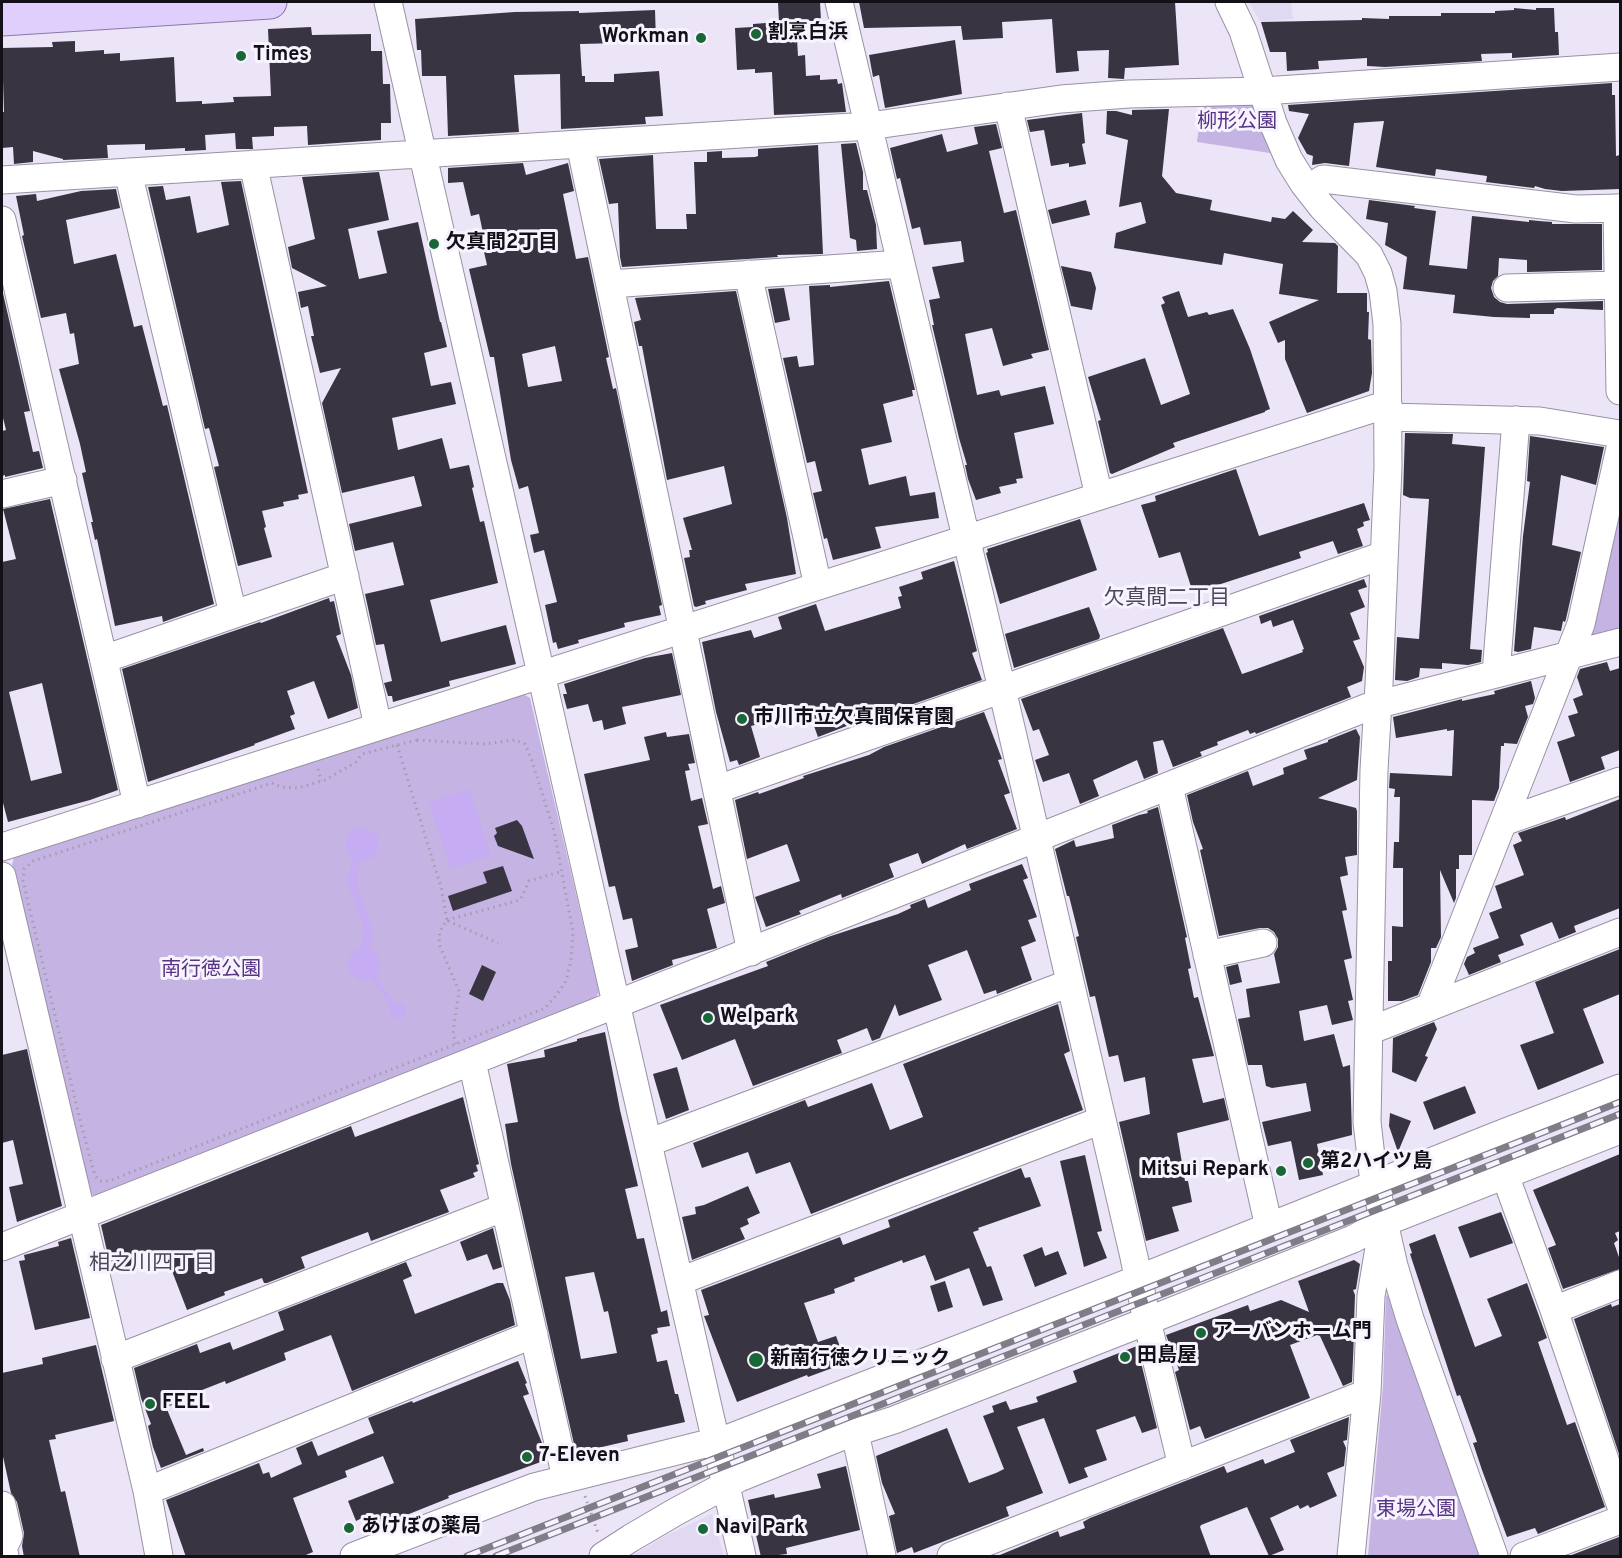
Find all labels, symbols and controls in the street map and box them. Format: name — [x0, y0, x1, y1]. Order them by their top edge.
place label: 割烹白浜 — [768, 22, 848, 46]
place label: Workman — [602, 26, 689, 50]
marker: 割烹白浜 — [749, 27, 763, 41]
marker: Workman — [694, 31, 708, 45]
place label: Times — [253, 44, 309, 68]
marker: Times — [234, 49, 248, 63]
park label: 柳形公園 — [1197, 111, 1277, 135]
place label: 欠真間2丁目 — [446, 232, 558, 256]
marker: 欠真間2丁目 — [427, 237, 441, 251]
district label: 欠真間二丁目 — [1104, 587, 1230, 613]
place label: 市川市立欠真間保育園 — [754, 707, 954, 731]
marker: 市川市立欠真間保育園 — [735, 712, 749, 726]
park label: 南行徳公園 — [161, 959, 261, 983]
place label: Welpark — [720, 1006, 795, 1030]
marker: Welpark — [701, 1011, 715, 1025]
place label: 第2ハイツ島 — [1320, 1151, 1432, 1175]
marker: 第2ハイツ島 — [1301, 1156, 1315, 1170]
place label: Mitsui Repark — [1141, 1159, 1269, 1183]
marker: Mitsui Repark — [1274, 1164, 1288, 1178]
district label: 相之川四丁目 — [89, 1252, 215, 1278]
place label: アーバンホーム門 — [1213, 1321, 1372, 1345]
marker: アーバンホーム門 — [1194, 1326, 1208, 1340]
place label: 田島屋 — [1137, 1345, 1197, 1369]
place label: 新南行徳クリニック — [770, 1348, 950, 1372]
marker: 田島屋 — [1118, 1350, 1132, 1364]
marker: 新南行徳クリニック — [747, 1351, 765, 1369]
place label: FEEL — [162, 1392, 210, 1416]
marker: FEEL — [143, 1397, 157, 1411]
place label: 7-Eleven — [539, 1445, 620, 1469]
marker: 7-Eleven — [520, 1450, 534, 1464]
park label: 東場公園 — [1376, 1499, 1456, 1523]
place label: あけぼの薬局 — [361, 1516, 481, 1540]
place label: Navi Park — [715, 1517, 805, 1541]
marker: あけぼの薬局 — [342, 1521, 356, 1535]
marker: Navi Park — [696, 1522, 710, 1536]

